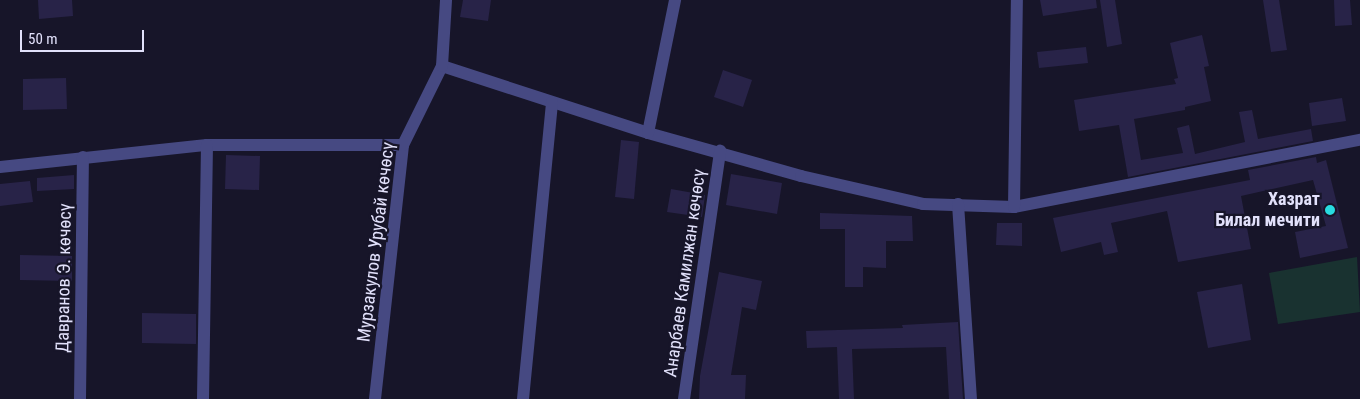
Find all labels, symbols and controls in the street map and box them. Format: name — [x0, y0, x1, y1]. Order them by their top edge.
scale bar — [22, 20, 146, 52]
text: 50 m — [28, 30, 58, 48]
street label: Мурзакулов Урубай көчөсү — [353, 141, 399, 343]
street label: Анарбаев Камилжан көчөсү — [660, 168, 710, 378]
place label: Хазрат Билал мечити — [1215, 189, 1320, 232]
street label: Давранов Э. көчөсү — [52, 203, 76, 353]
marker: Хазрат Билал мечити — [1324, 204, 1336, 216]

